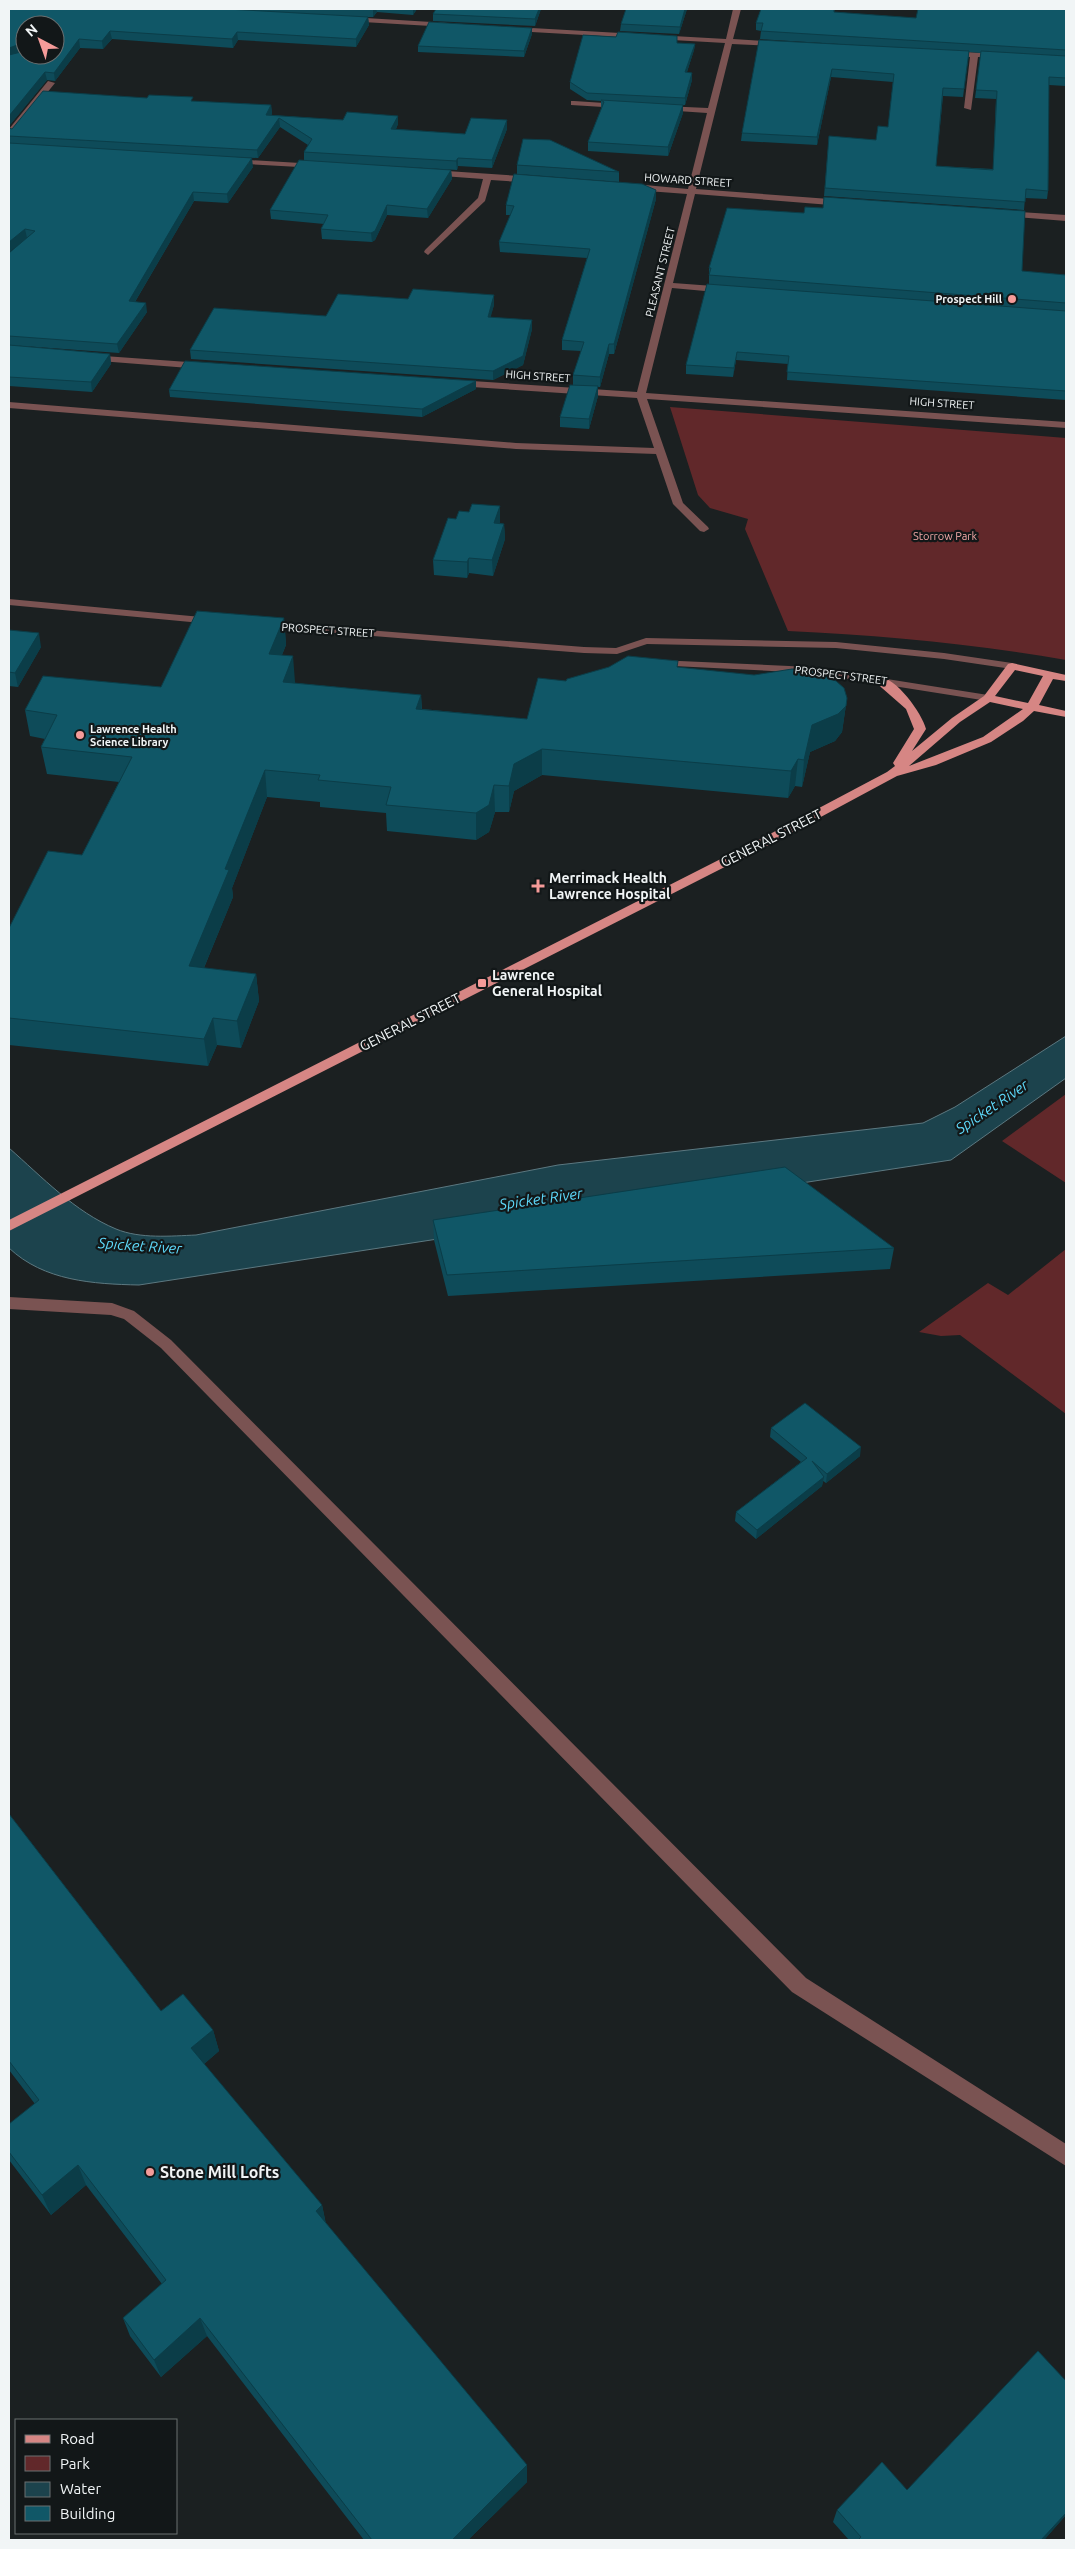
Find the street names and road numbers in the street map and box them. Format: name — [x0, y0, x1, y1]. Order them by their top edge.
street label: HOWARD STREET — [644, 171, 732, 189]
street label: PLEASANT STREET — [643, 226, 677, 318]
street label: HIGH STREET — [505, 368, 571, 384]
street label: HIGH STREET — [909, 395, 975, 411]
street label: PROSPECT STREET — [281, 621, 375, 639]
street label: PROSPECT STREET — [794, 663, 888, 687]
street label: GENERAL STREET — [718, 806, 824, 870]
street label: GENERAL STREET — [357, 990, 463, 1054]

